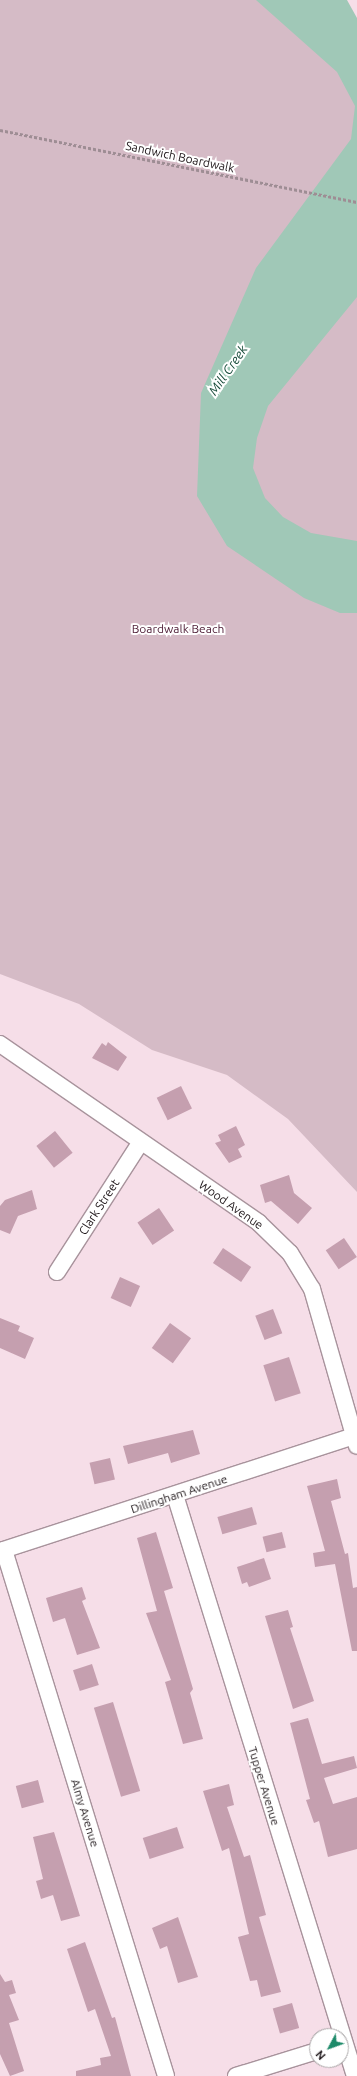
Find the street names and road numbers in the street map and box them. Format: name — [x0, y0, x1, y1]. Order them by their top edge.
street label: Sandwich Boardwalk — [124, 138, 236, 176]
street label: Clark Street — [76, 1176, 122, 1238]
street label: Wood Avenue — [196, 1178, 266, 1232]
street label: Dillingham Avenue — [129, 1472, 229, 1516]
street label: Tupper Avenue — [245, 1745, 283, 1827]
street label: Almy Avenue — [68, 1777, 102, 1849]

